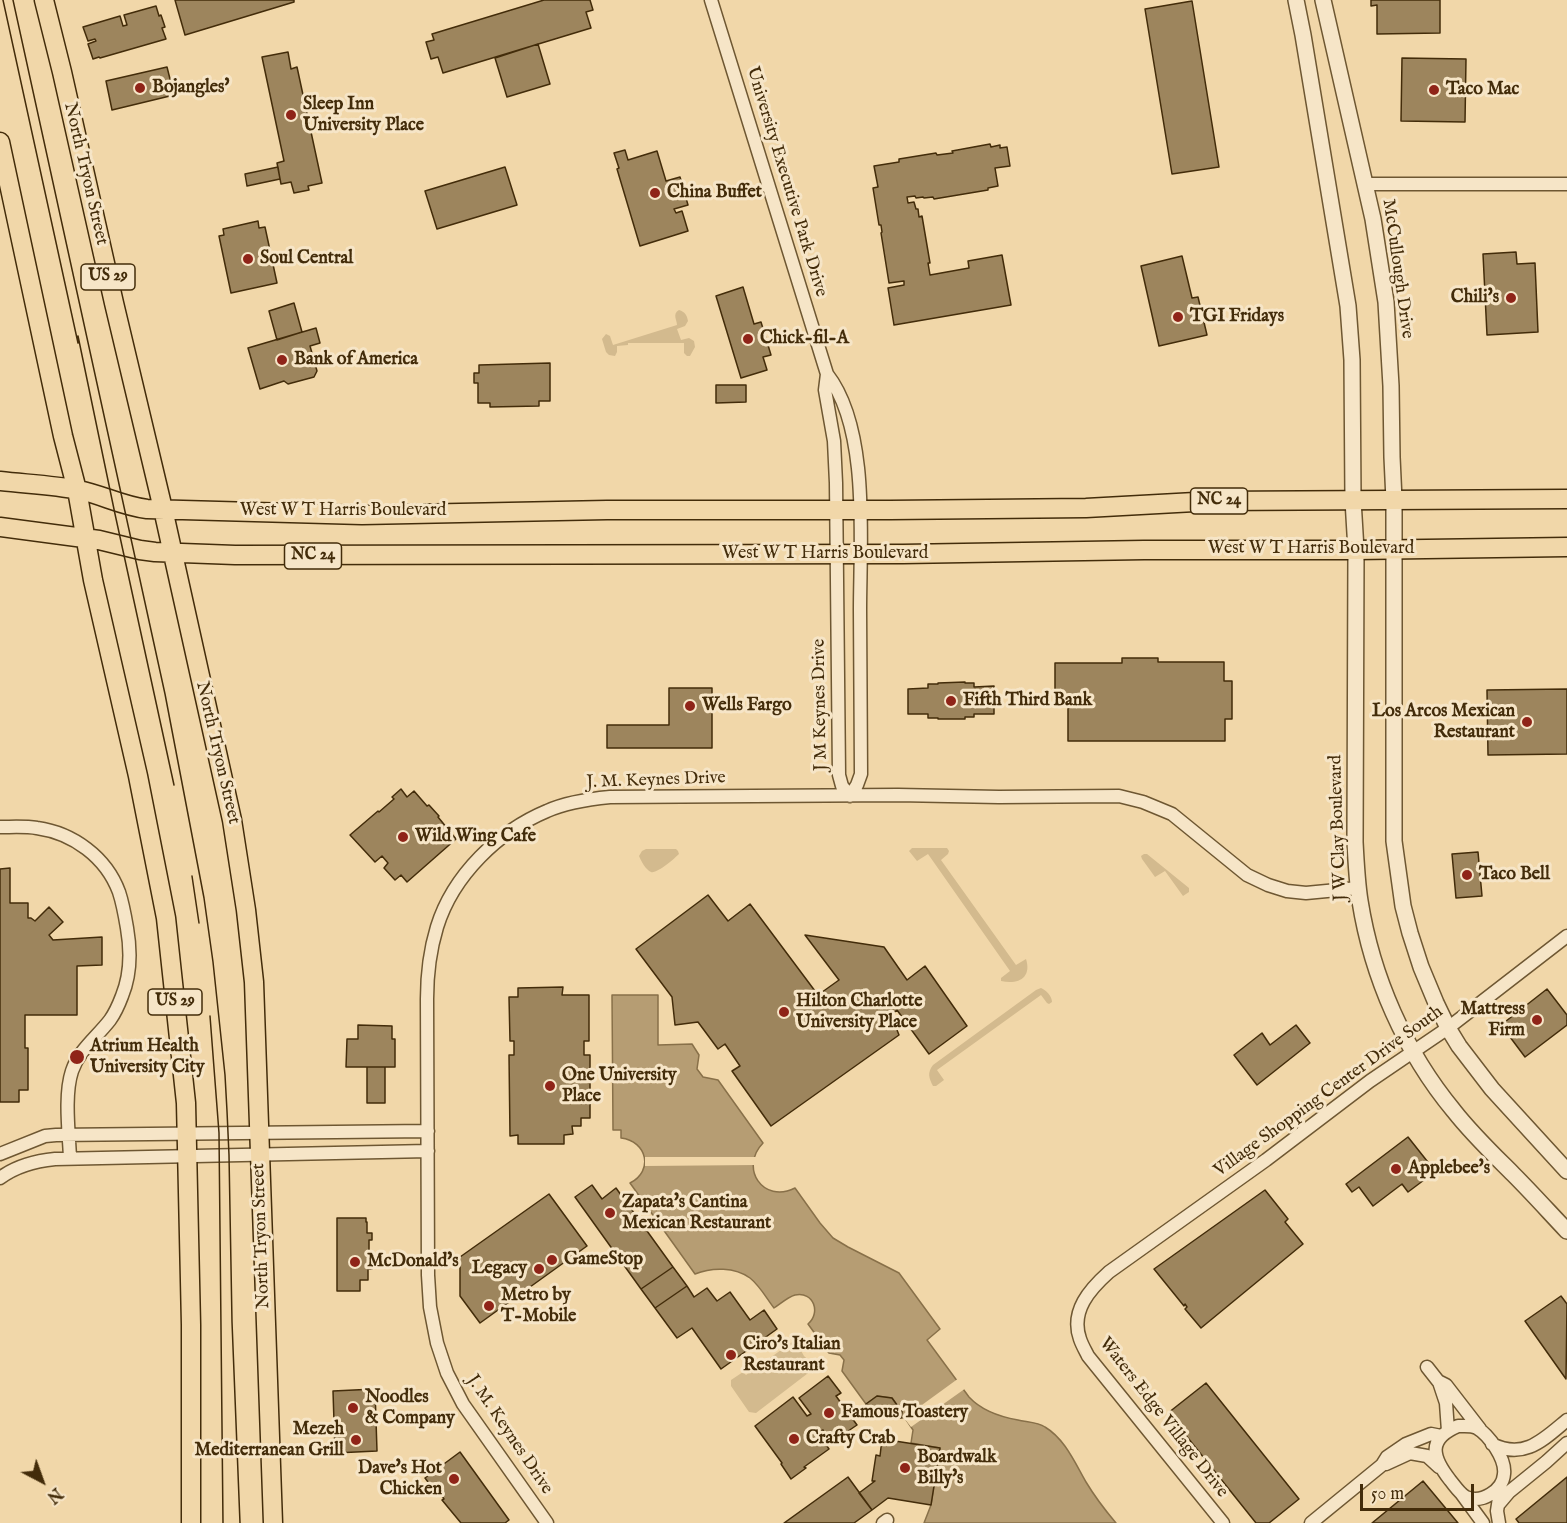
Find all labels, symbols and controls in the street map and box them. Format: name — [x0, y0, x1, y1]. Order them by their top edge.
street label: University Executive Park Drive — [741, 64, 831, 300]
place label: Bojangles' — [152, 77, 229, 99]
place label: Taco Mac — [1446, 79, 1519, 101]
marker: Bojangles' — [133, 81, 147, 95]
marker: Taco Mac — [1427, 83, 1441, 97]
place label: Sleep Inn University Place — [303, 94, 424, 136]
street label: North Tryon Street — [58, 101, 112, 247]
marker: Sleep Inn University Place — [284, 108, 298, 122]
place label: China Buffet — [667, 182, 762, 204]
marker: China Buffet — [648, 186, 662, 200]
street label: McCullough Drive — [1377, 198, 1417, 340]
place label: Soul Central — [260, 248, 353, 270]
marker: Soul Central — [241, 252, 255, 266]
road number: US 29 — [81, 264, 135, 290]
place label: Chili's — [1451, 287, 1499, 309]
marker: Chili's — [1504, 291, 1518, 305]
place label: TGI Fridays — [1190, 306, 1284, 328]
marker: TGI Fridays — [1171, 310, 1185, 324]
place label: Chick-fil-A — [760, 328, 849, 350]
marker: Chick-fil-A — [741, 332, 755, 346]
place label: Bank of America — [294, 349, 418, 371]
marker: Bank of America — [275, 353, 289, 367]
road number: NC 24 — [1190, 488, 1248, 514]
street label: West W T Harris Boulevard — [240, 500, 446, 522]
street label: West W T Harris Boulevard — [1208, 538, 1414, 560]
road number: NC 24 — [284, 543, 342, 569]
street label: West W T Harris Boulevard — [722, 543, 928, 565]
street label: J M Keynes Drive — [809, 639, 833, 771]
street label: North Tryon Street — [190, 680, 244, 826]
place label: Fifth Third Bank — [963, 690, 1092, 712]
marker: Fifth Third Bank — [944, 694, 958, 708]
place label: Wells Fargo — [702, 695, 792, 717]
marker: Wells Fargo — [683, 699, 697, 713]
place label: Los Arcos Mexican Restaurant — [1372, 701, 1515, 744]
marker: Los Arcos Mexican Restaurant — [1520, 715, 1534, 729]
street label: J W Clay Boulevard — [1326, 754, 1352, 902]
street label: J. M. Keynes Drive — [586, 768, 726, 794]
place label: Wild Wing Cafe — [415, 826, 536, 848]
marker: Wild Wing Cafe — [396, 830, 410, 844]
place label: Taco Bell — [1479, 864, 1550, 886]
marker: Taco Bell — [1460, 868, 1474, 882]
road number: US 29 — [148, 989, 202, 1015]
place label: Hilton Charlotte University Place — [796, 991, 922, 1034]
place label: Mattress Firm — [1460, 999, 1525, 1042]
street label: Village Shopping Center Drive South — [1210, 1002, 1448, 1182]
marker: Hilton Charlotte University Place — [777, 1005, 791, 1019]
marker: Mattress Firm — [1530, 1013, 1544, 1027]
place label: Atrium Health University City — [90, 1036, 205, 1078]
marker: Atrium Health University City — [68, 1048, 86, 1066]
place label: One University Place — [562, 1065, 677, 1108]
marker: One University Place — [543, 1079, 557, 1093]
place label: Applebee's — [1408, 1158, 1490, 1180]
marker: Applebee's — [1389, 1162, 1403, 1176]
street label: North Tryon Street — [249, 1163, 275, 1309]
place label: Zapata's Cantina Mexican Restaurant — [622, 1192, 771, 1234]
marker: Zapata's Cantina Mexican Restaurant — [603, 1206, 617, 1220]
place label: GameStop — [564, 1249, 643, 1271]
place label: McDonald's — [367, 1251, 459, 1273]
marker: GameStop — [545, 1253, 559, 1267]
marker: McDonald's — [348, 1255, 362, 1269]
place label: Legacy — [472, 1258, 527, 1280]
marker: Legacy — [532, 1262, 546, 1276]
place label: Metro by T-Mobile — [501, 1285, 576, 1328]
marker: Metro by T-Mobile — [482, 1299, 496, 1313]
place label: Ciro's Italian Restaurant — [743, 1334, 841, 1376]
street label: Waters Edge Village Drive — [1094, 1334, 1232, 1502]
marker: Ciro's Italian Restaurant — [724, 1348, 738, 1362]
street label: J. M. Keynes Drive — [461, 1371, 557, 1499]
place label: Noodles & Company — [365, 1387, 455, 1430]
marker: Noodles & Company — [346, 1401, 360, 1415]
place label: Famous Toastery — [841, 1402, 968, 1424]
marker: Famous Toastery — [822, 1406, 836, 1420]
place label: Mezeh Mediterranean Grill — [194, 1419, 344, 1462]
place label: Crafty Crab — [806, 1428, 895, 1450]
marker: Crafty Crab — [787, 1432, 801, 1446]
marker: Mezeh Mediterranean Grill — [349, 1433, 363, 1447]
place label: Boardwalk Billy's — [917, 1447, 997, 1490]
north arrow — [12, 1451, 72, 1511]
place label: Dave's Hot Chicken — [358, 1458, 442, 1500]
marker: Boardwalk Billy's — [898, 1461, 912, 1475]
marker: Dave's Hot Chicken — [447, 1472, 461, 1486]
scale bar — [1363, 1472, 1477, 1510]
text: N — [42, 1482, 66, 1507]
text: 50 m — [1371, 1483, 1404, 1506]

